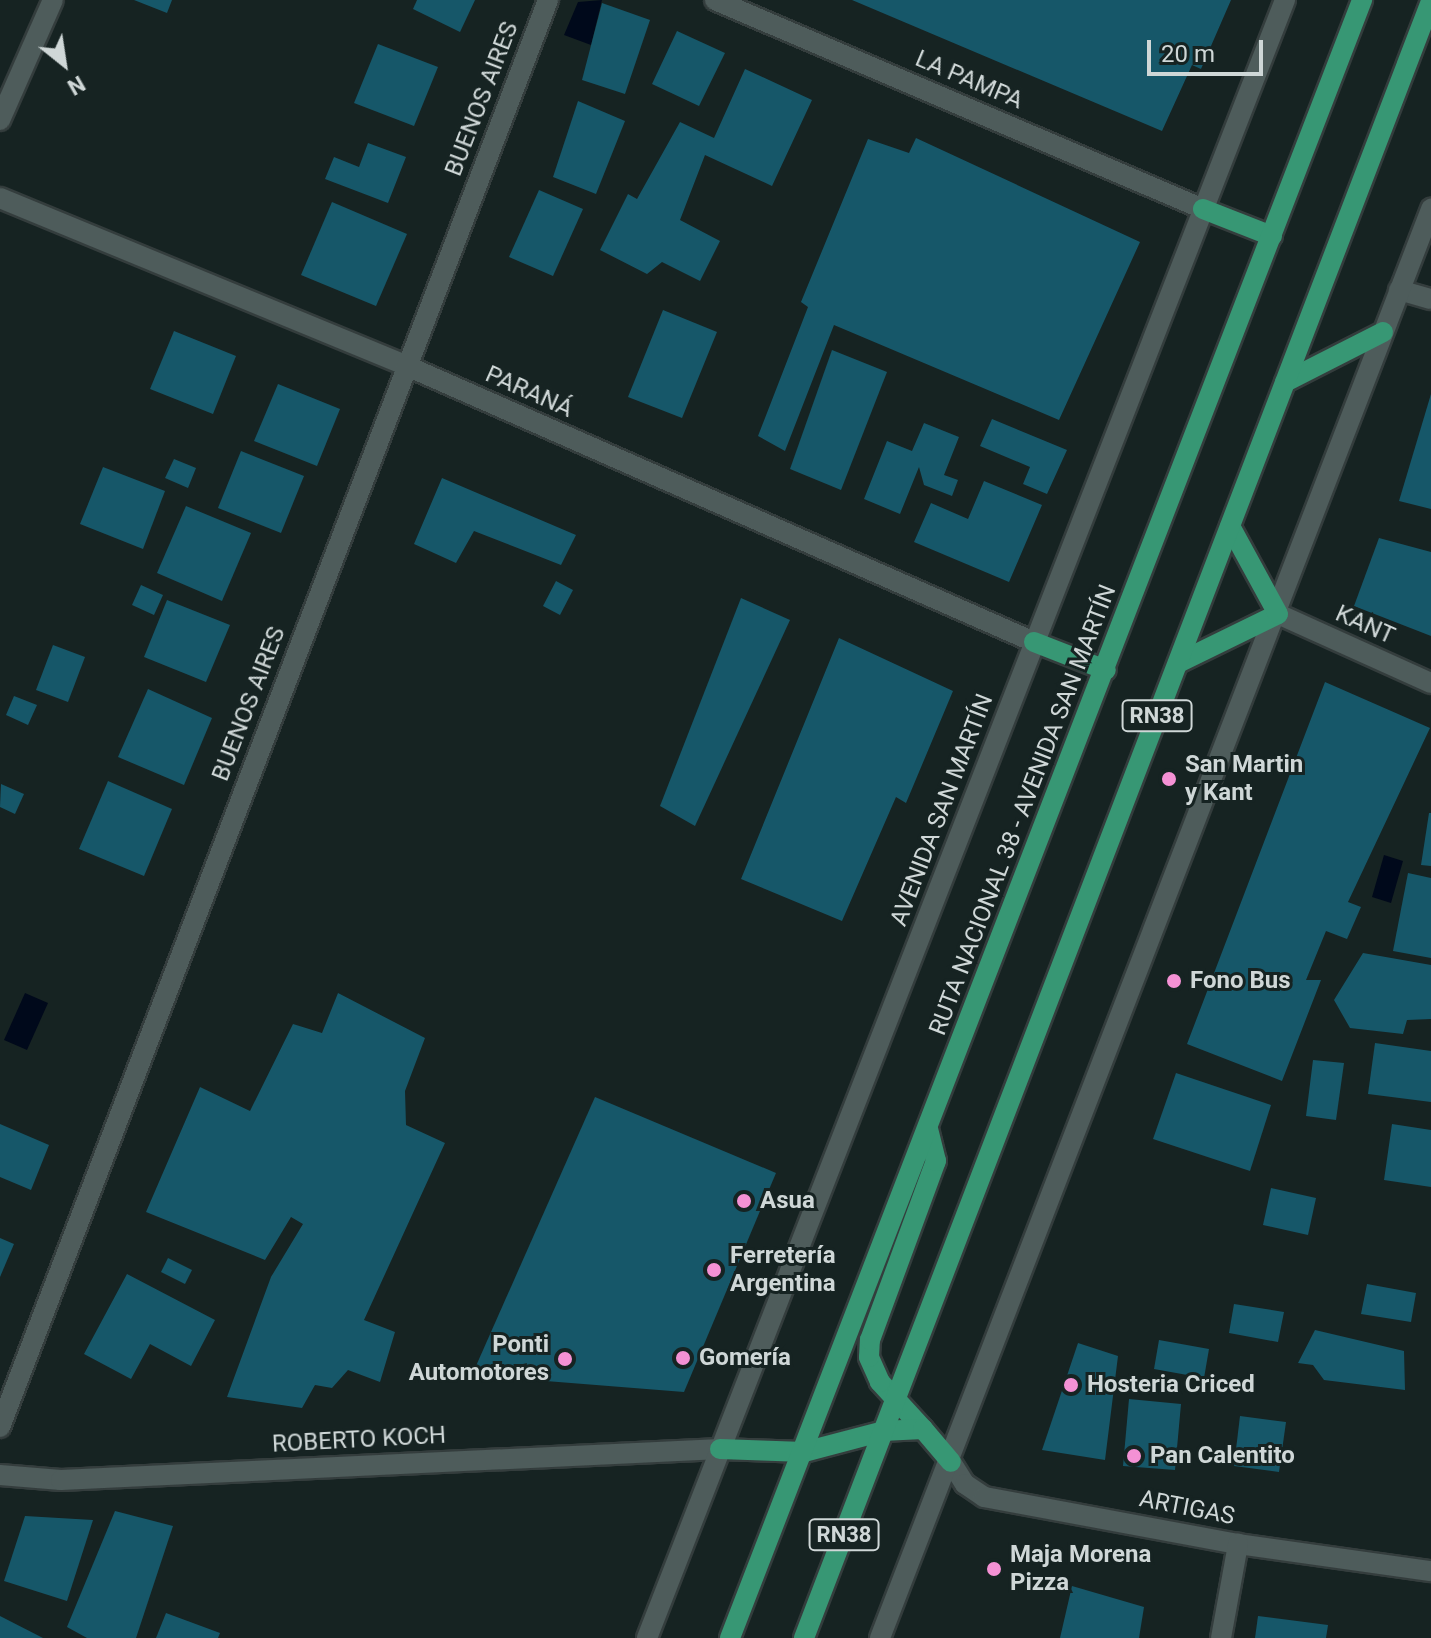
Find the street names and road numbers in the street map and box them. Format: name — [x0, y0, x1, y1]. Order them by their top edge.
street label: BUENOS AIRES — [439, 18, 525, 180]
street label: LA PAMPA — [911, 44, 1027, 116]
street label: PARANÁ — [481, 360, 577, 424]
street label: RUTA NACIONAL 38 - AVENIDA SAN MARTÍN — [924, 581, 1122, 1039]
street label: KANT — [1331, 599, 1399, 651]
street label: BUENOS AIRES — [206, 623, 292, 785]
street label: AVENIDA SAN MARTÍN — [884, 690, 1000, 930]
road number: RN38 — [1121, 698, 1193, 734]
street label: ROBERTO KOCH — [271, 1421, 447, 1459]
street label: ARTIGAS — [1137, 1485, 1237, 1531]
road number: RN38 — [808, 1517, 880, 1553]

